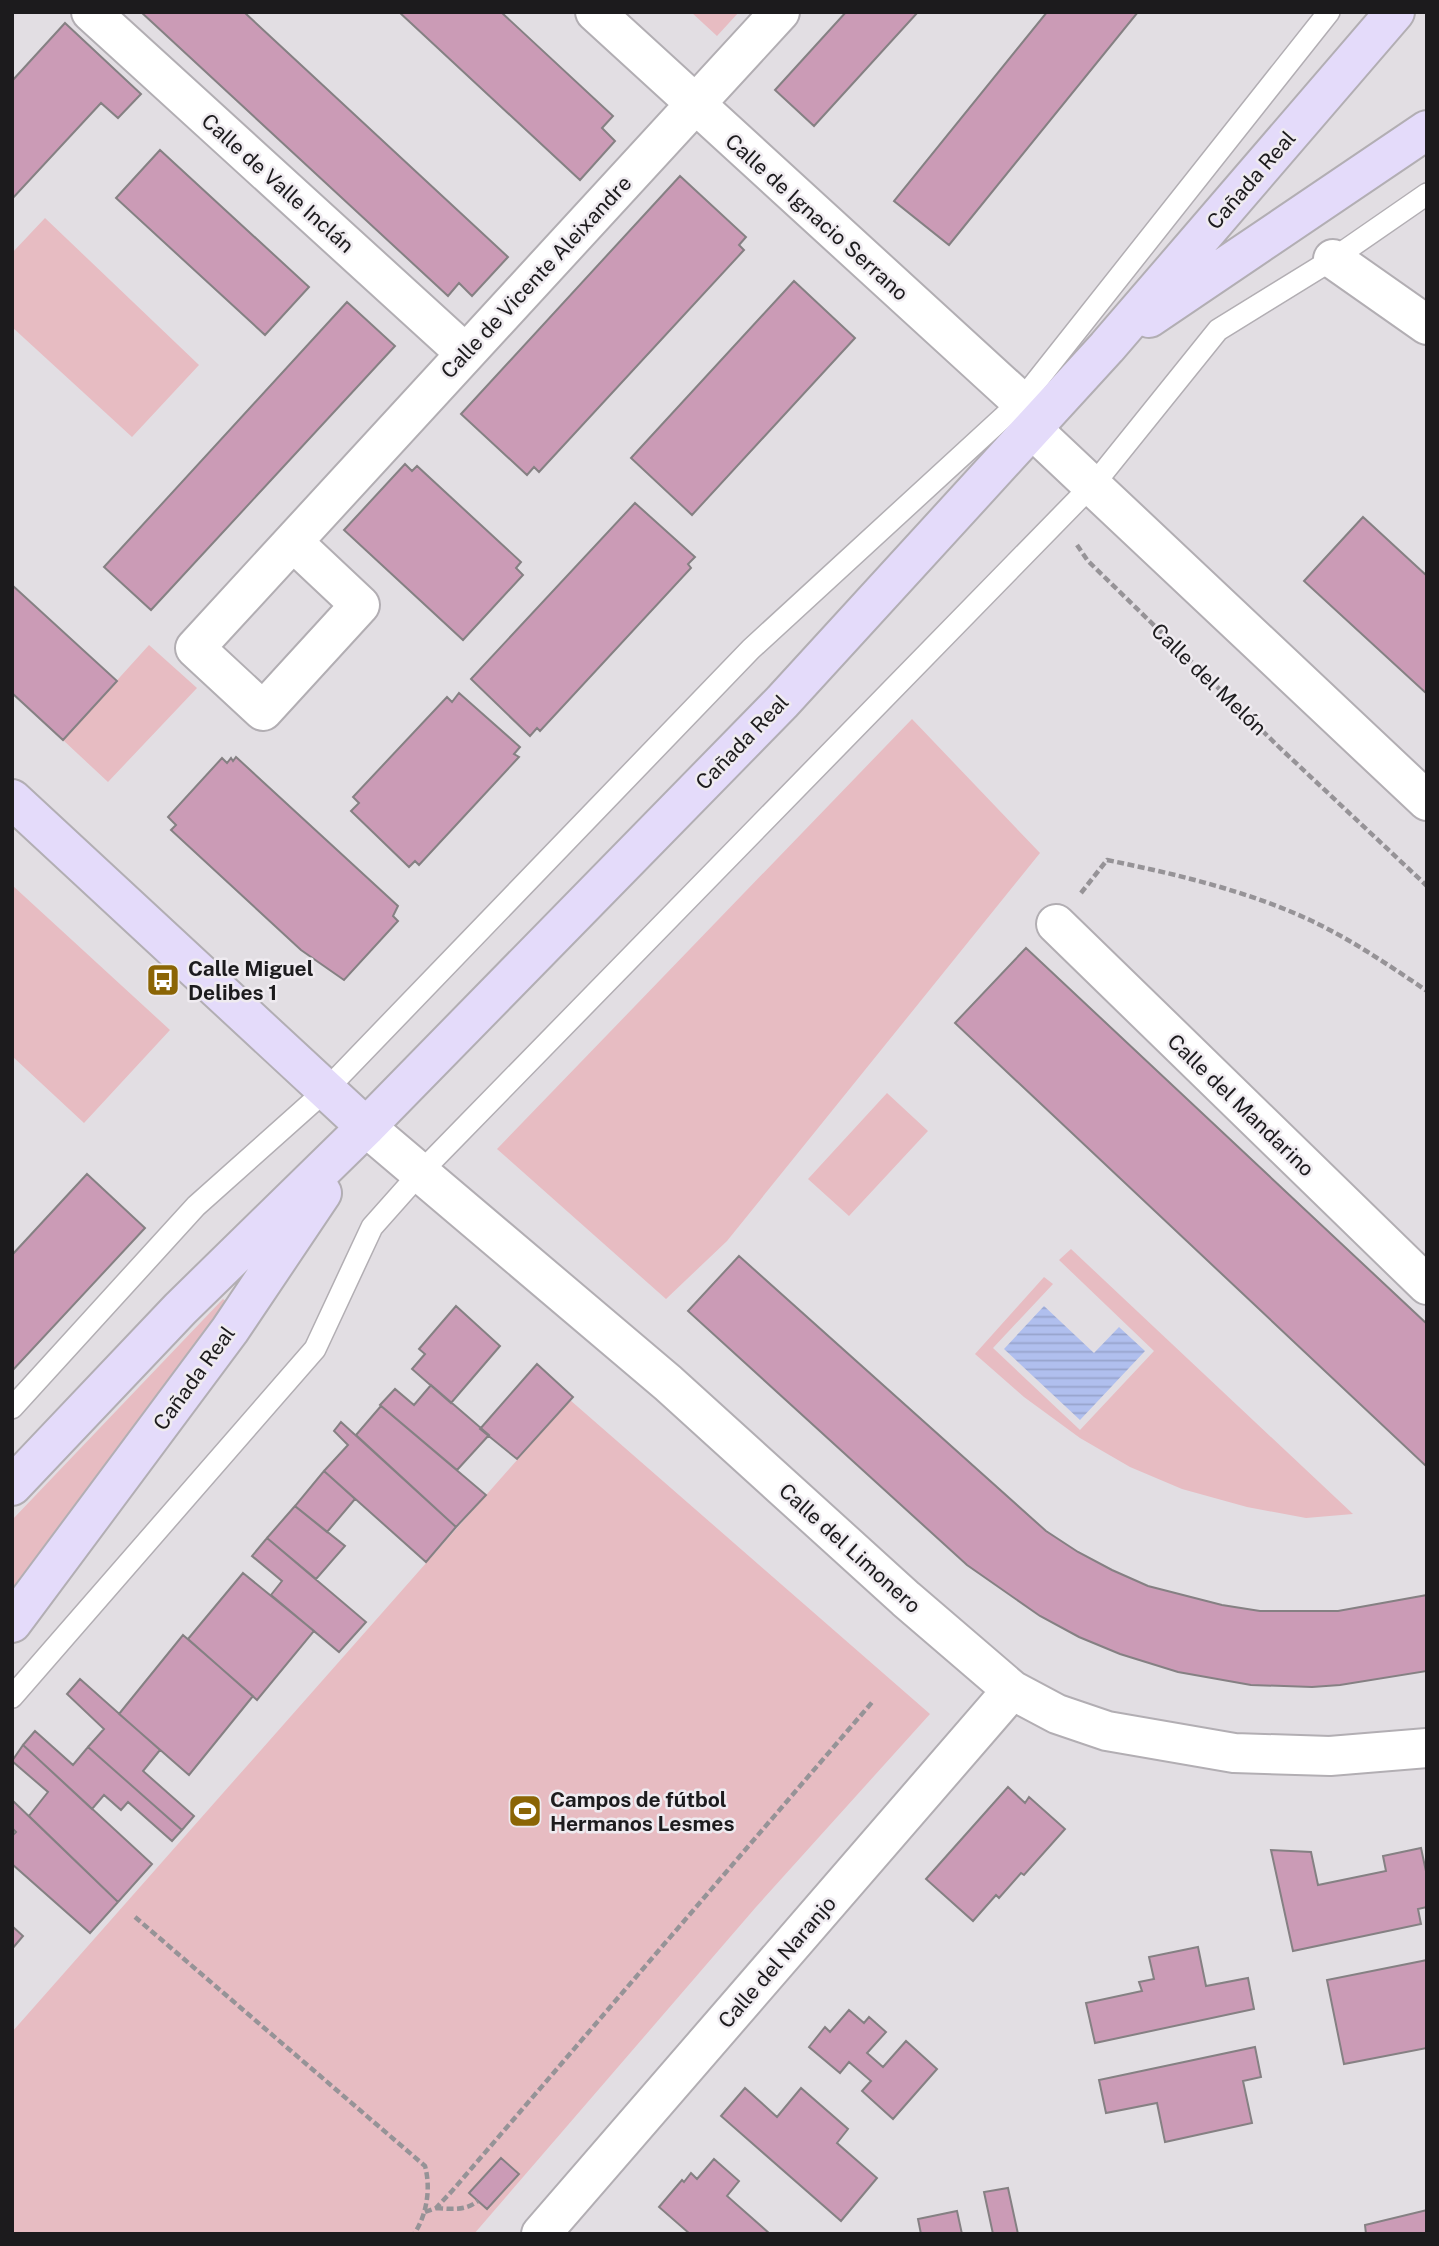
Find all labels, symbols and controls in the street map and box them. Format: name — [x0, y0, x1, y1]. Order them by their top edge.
street label: Calle de Valle Inclán — [197, 108, 359, 258]
street label: Cañada Real — [1201, 126, 1301, 234]
street label: Calle de Ignacio Serrano — [720, 128, 914, 306]
street label: Calle de Vicente Aleixandre — [436, 171, 636, 383]
street label: Calle del Melón — [1146, 618, 1272, 740]
street label: Cañada Real — [690, 689, 794, 795]
place label: Calle Miguel Delibes 1 — [188, 956, 314, 1005]
bus stop icon: Calle Miguel Delibes 1 — [144, 961, 182, 999]
street label: Calle del Mandarino — [1162, 1029, 1320, 1181]
street label: Cañada Real — [148, 1321, 240, 1435]
street label: Calle del Limonero — [774, 1478, 926, 1618]
place label: Campos de fútbol Hermanos Lesmes — [550, 1787, 734, 1836]
sports icon: Campos de fútbol Hermanos Lesmes — [506, 1792, 544, 1830]
street label: Calle del Naranjo — [713, 1891, 841, 2033]

